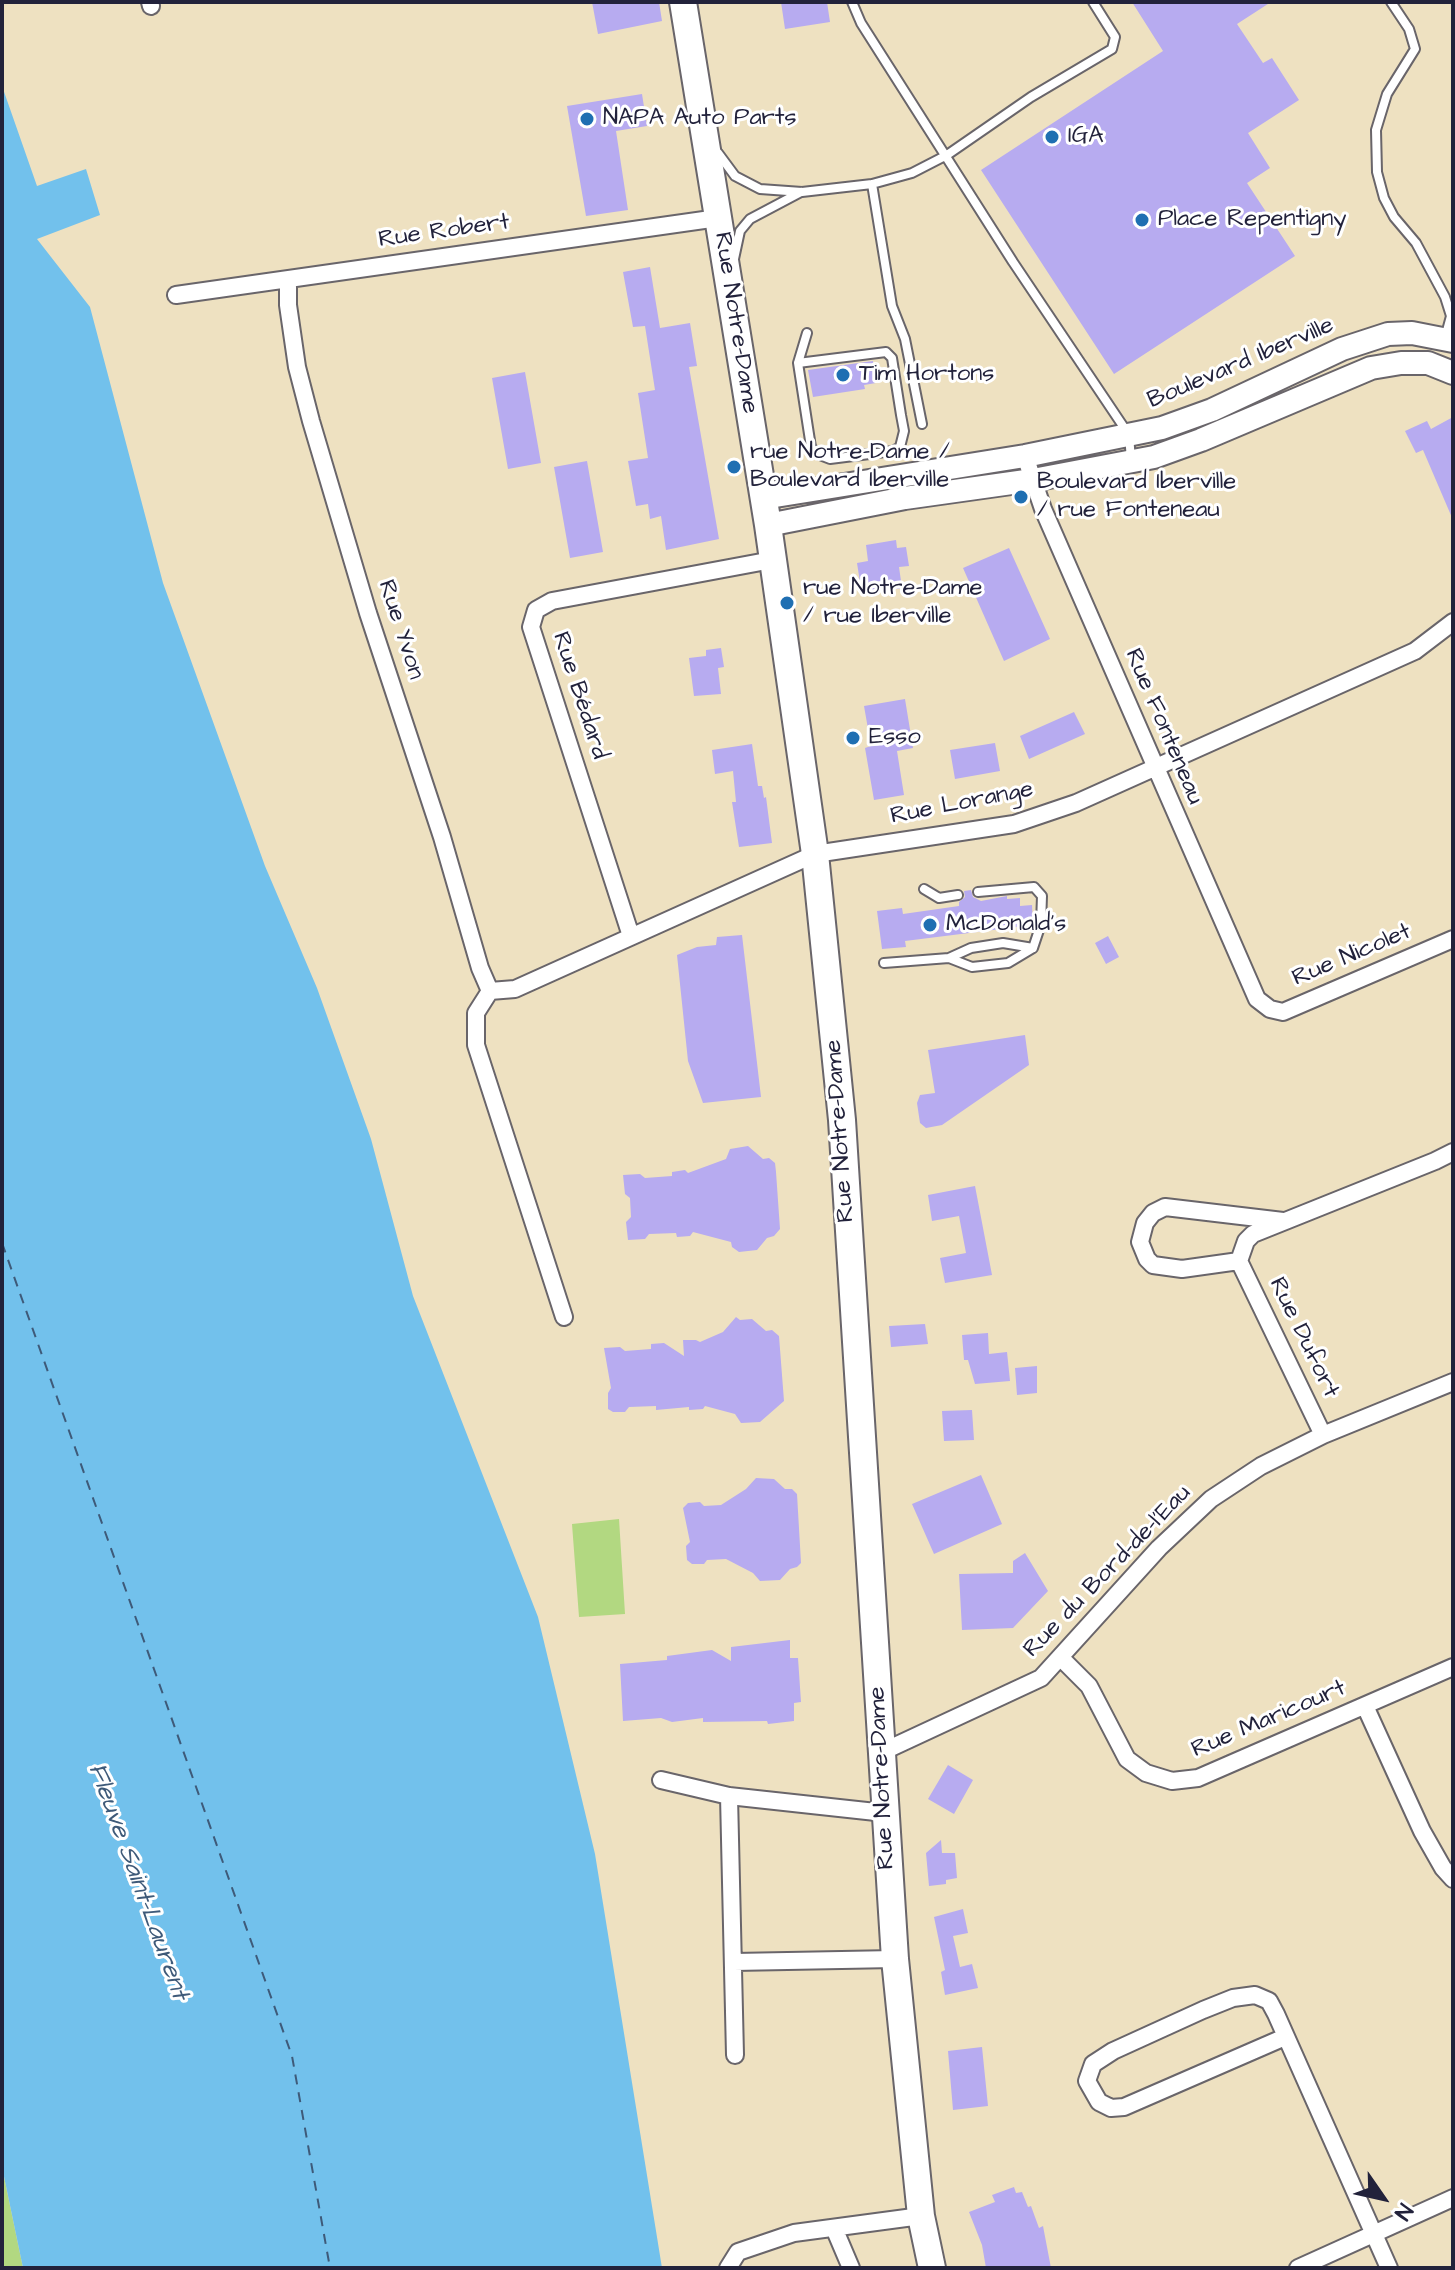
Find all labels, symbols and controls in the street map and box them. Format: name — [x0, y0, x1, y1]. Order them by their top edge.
place label: NAPA Auto Parts — [603, 105, 797, 133]
marker: NAPA Auto Parts — [578, 110, 596, 128]
place label: IGA — [1068, 123, 1104, 151]
marker: IGA — [1043, 128, 1061, 146]
place label: Place Repentigny — [1158, 206, 1346, 234]
street label: Rue Robert — [377, 209, 511, 255]
marker: Place Repentigny — [1133, 211, 1151, 229]
street label: Rue Notre-Dame — [706, 230, 764, 416]
street label: Boulevard Iberville — [1144, 312, 1338, 416]
place label: Tim Hortons — [859, 361, 994, 389]
marker: Tim Hortons — [834, 366, 852, 384]
place label: rue Notre-Dame / Boulevard Iberville — [750, 439, 950, 495]
marker: rue Notre-Dame / Boulevard Iberville — [725, 458, 743, 476]
place label: Boulevard Iberville / rue Fonteneau — [1037, 469, 1236, 525]
marker: Boulevard Iberville / rue Fonteneau — [1012, 488, 1030, 506]
place label: rue Notre-Dame / rue Iberville — [803, 575, 982, 631]
street label: Rue Yvon — [370, 577, 430, 683]
marker: rue Notre-Dame / rue Iberville — [778, 594, 796, 612]
street label: Rue Bédard — [545, 629, 613, 763]
street label: Rue Fonteneau — [1117, 645, 1209, 809]
place label: Esso — [869, 724, 921, 752]
marker: Esso — [844, 729, 862, 747]
street label: Rue Lorange — [888, 776, 1036, 832]
place label: McDonald's — [946, 911, 1066, 939]
marker: McDonald's — [921, 916, 939, 934]
street label: Rue Nicolet — [1289, 918, 1415, 994]
street label: Rue Notre-Dame — [820, 1039, 862, 1223]
street label: Rue Dufort — [1261, 1273, 1345, 1403]
street label: Rue du Bord-de-l'Eau — [1018, 1480, 1198, 1664]
street label: Rue Maricourt — [1188, 1675, 1350, 1765]
street label: Rue Notre-Dame — [864, 1686, 902, 1870]
water label: Fleuve Saint-Laurent — [80, 1760, 194, 2004]
north arrow — [1343, 2158, 1423, 2238]
text: N — [1387, 2197, 1420, 2226]

